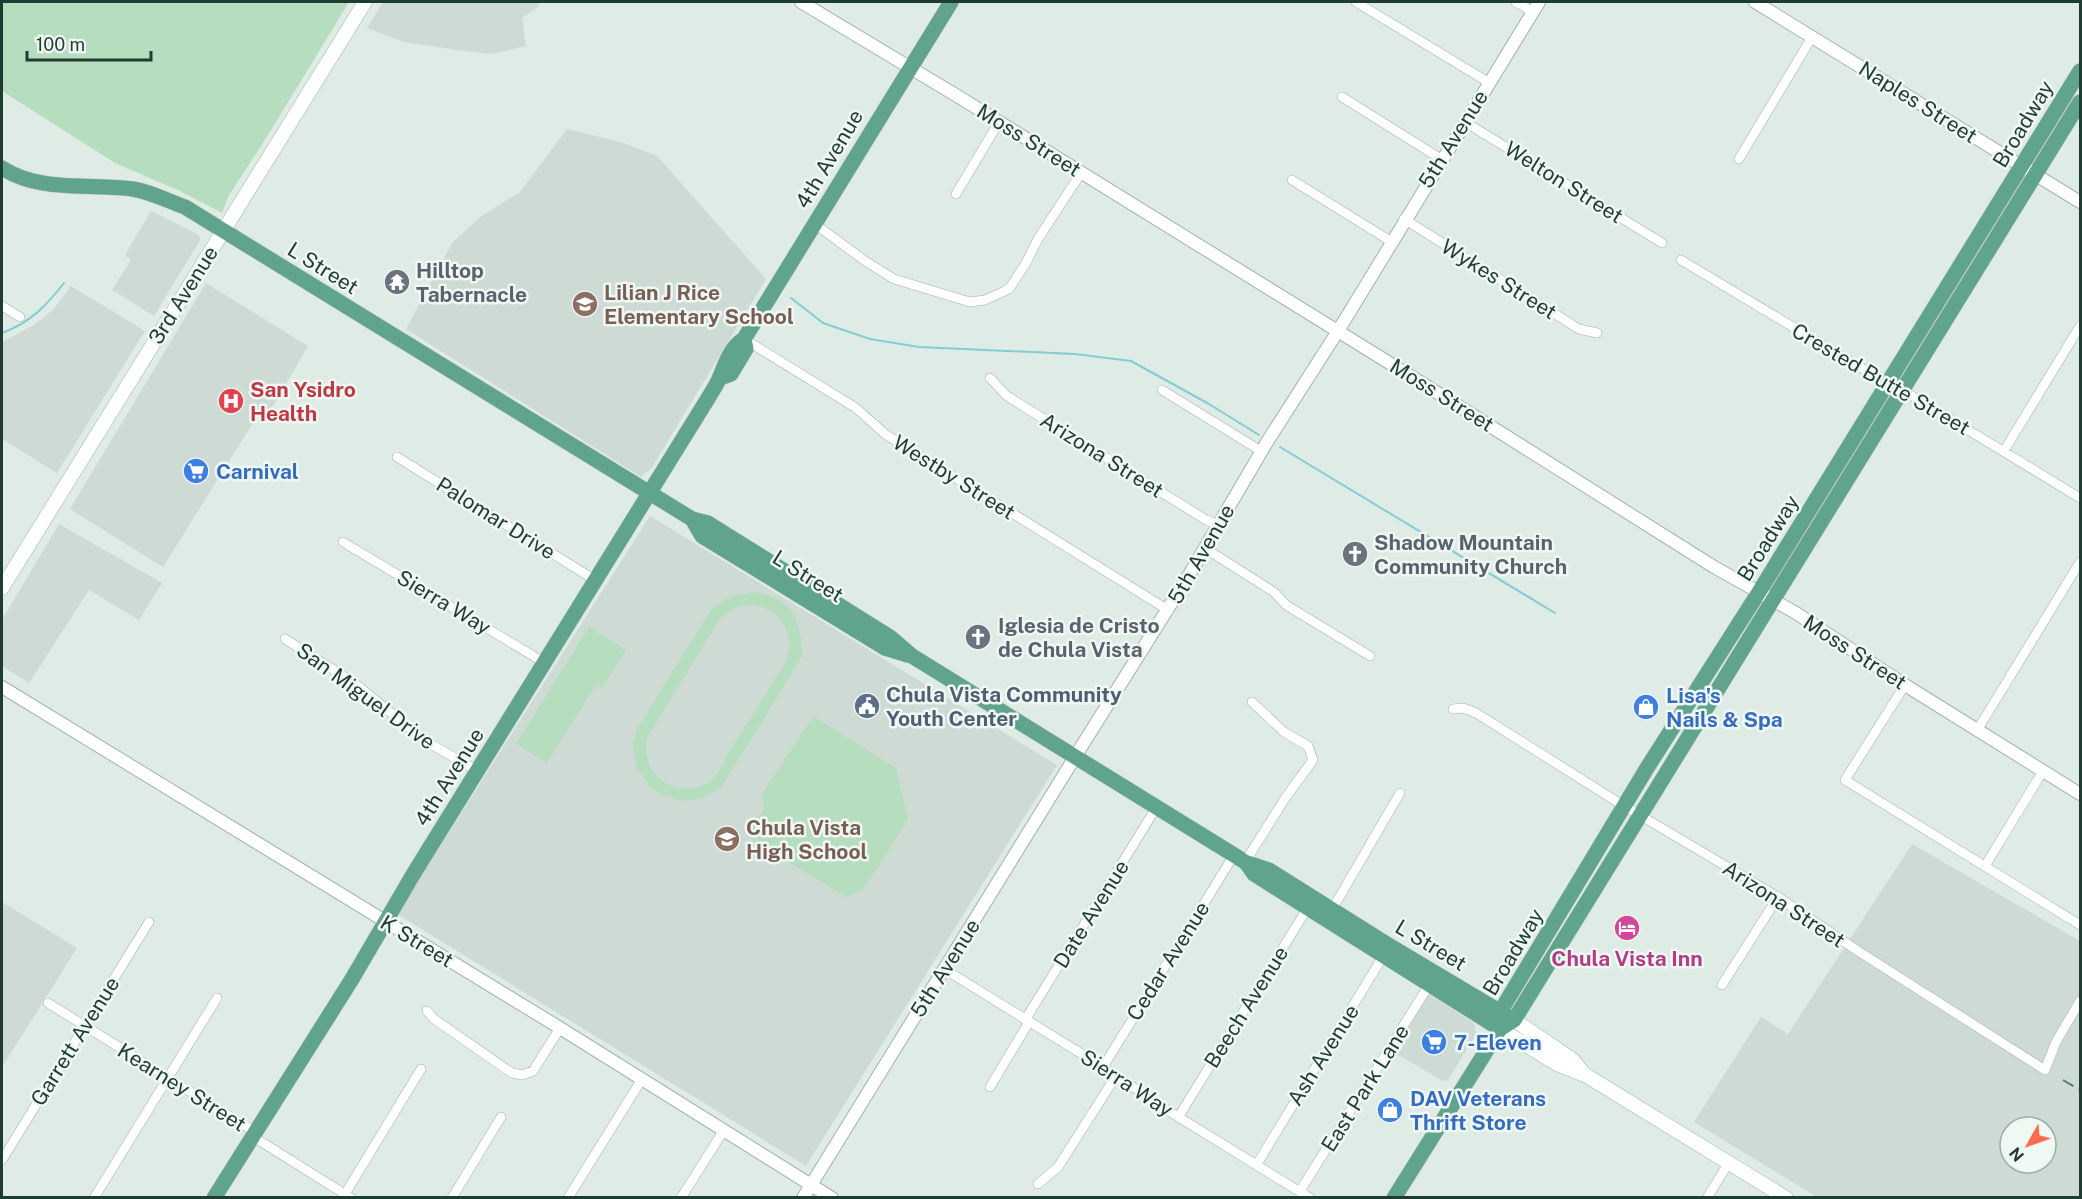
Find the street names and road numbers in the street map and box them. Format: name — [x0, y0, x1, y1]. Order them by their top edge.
street label: Naples Street — [1854, 56, 1982, 148]
street label: Broadway — [1987, 76, 2059, 172]
street label: 5th Avenue — [1413, 85, 1493, 193]
street label: Moss Street — [972, 98, 1086, 182]
street label: 4th Avenue — [790, 105, 868, 213]
street label: Welton Street — [1500, 136, 1628, 228]
street label: Wykes Street — [1437, 234, 1561, 324]
street label: L Street — [283, 237, 363, 299]
street label: 3rd Avenue — [143, 241, 223, 349]
street label: Crested Butte Street — [1787, 318, 1975, 440]
street label: Moss Street — [1385, 353, 1499, 437]
street label: Arizona Street — [1036, 407, 1168, 503]
street label: Westby Street — [888, 429, 1020, 525]
street label: Palomar Drive — [432, 471, 560, 565]
street label: Broadway — [1732, 490, 1804, 586]
street label: 5th Avenue — [1162, 500, 1240, 608]
street label: L Street — [768, 545, 848, 607]
street label: Sierra Way — [393, 564, 495, 640]
street label: Moss Street — [1799, 609, 1911, 695]
street label: San Miguel Drive — [292, 637, 440, 755]
street label: 4th Avenue — [409, 723, 489, 831]
street label: Date Avenue — [1048, 855, 1134, 973]
street label: Arizona Street — [1718, 855, 1850, 953]
street label: Cedar Avenue — [1121, 897, 1215, 1025]
street label: Broadway — [1477, 904, 1549, 1000]
street label: K Street — [376, 909, 458, 973]
street label: 5th Avenue — [905, 914, 985, 1022]
street label: L Street — [1391, 914, 1471, 976]
street label: Beech Avenue — [1199, 942, 1293, 1072]
street label: Garrett Avenue — [25, 972, 125, 1110]
street label: Ash Avenue — [1282, 1000, 1364, 1110]
street label: East Park Lane — [1316, 1020, 1414, 1156]
street label: Kearney Street — [113, 1038, 251, 1136]
street label: Sierra Way — [1076, 1044, 1178, 1122]

